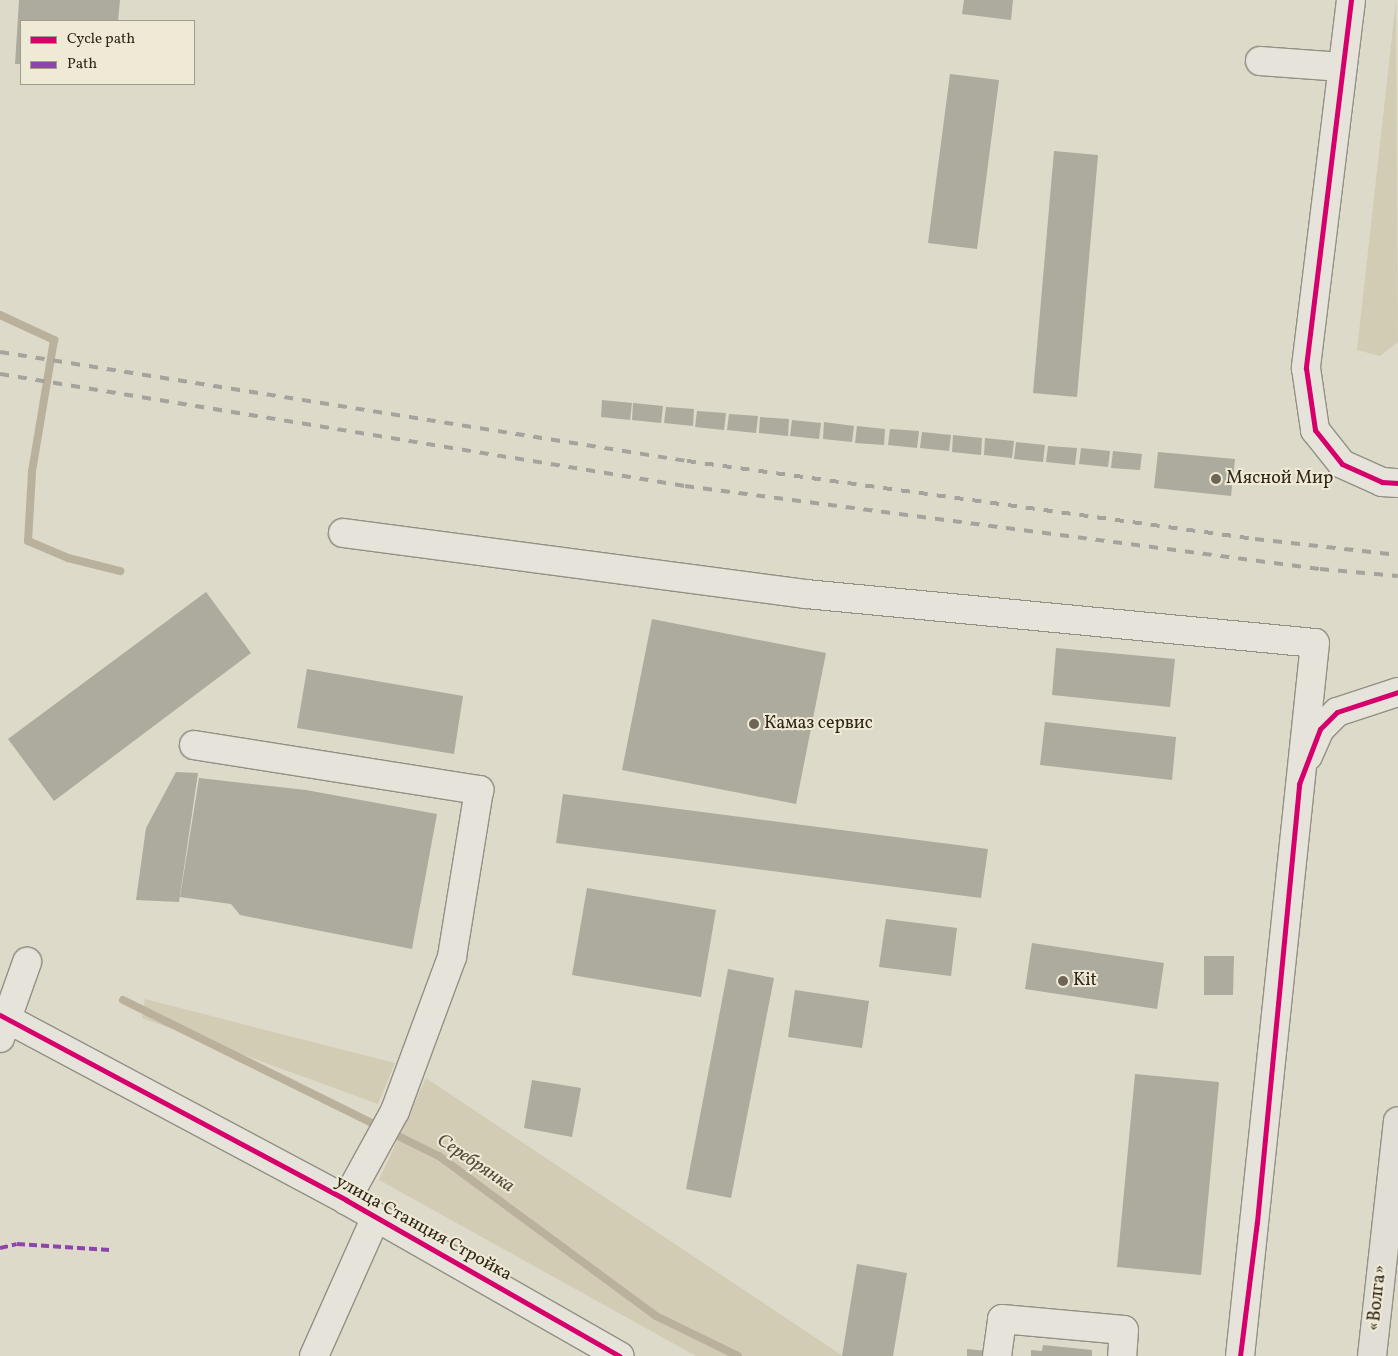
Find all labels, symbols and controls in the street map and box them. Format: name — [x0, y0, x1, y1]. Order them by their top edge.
legend — [20, 20, 195, 85]
text: Cycle path — [67, 29, 135, 50]
text: Path — [67, 54, 97, 75]
place label: Мясной Мир — [1226, 468, 1333, 490]
marker: Мясной Мир — [1210, 473, 1222, 485]
place label: Камаз сервис — [764, 713, 873, 735]
marker: Камаз сервис — [748, 718, 760, 730]
place label: Kit — [1073, 970, 1097, 992]
marker: Kit — [1057, 975, 1069, 987]
water label: Серебрянка — [432, 1130, 518, 1198]
street label: улица Станция Стройка — [331, 1171, 515, 1287]
street label: «Волга» — [1364, 1264, 1392, 1332]

